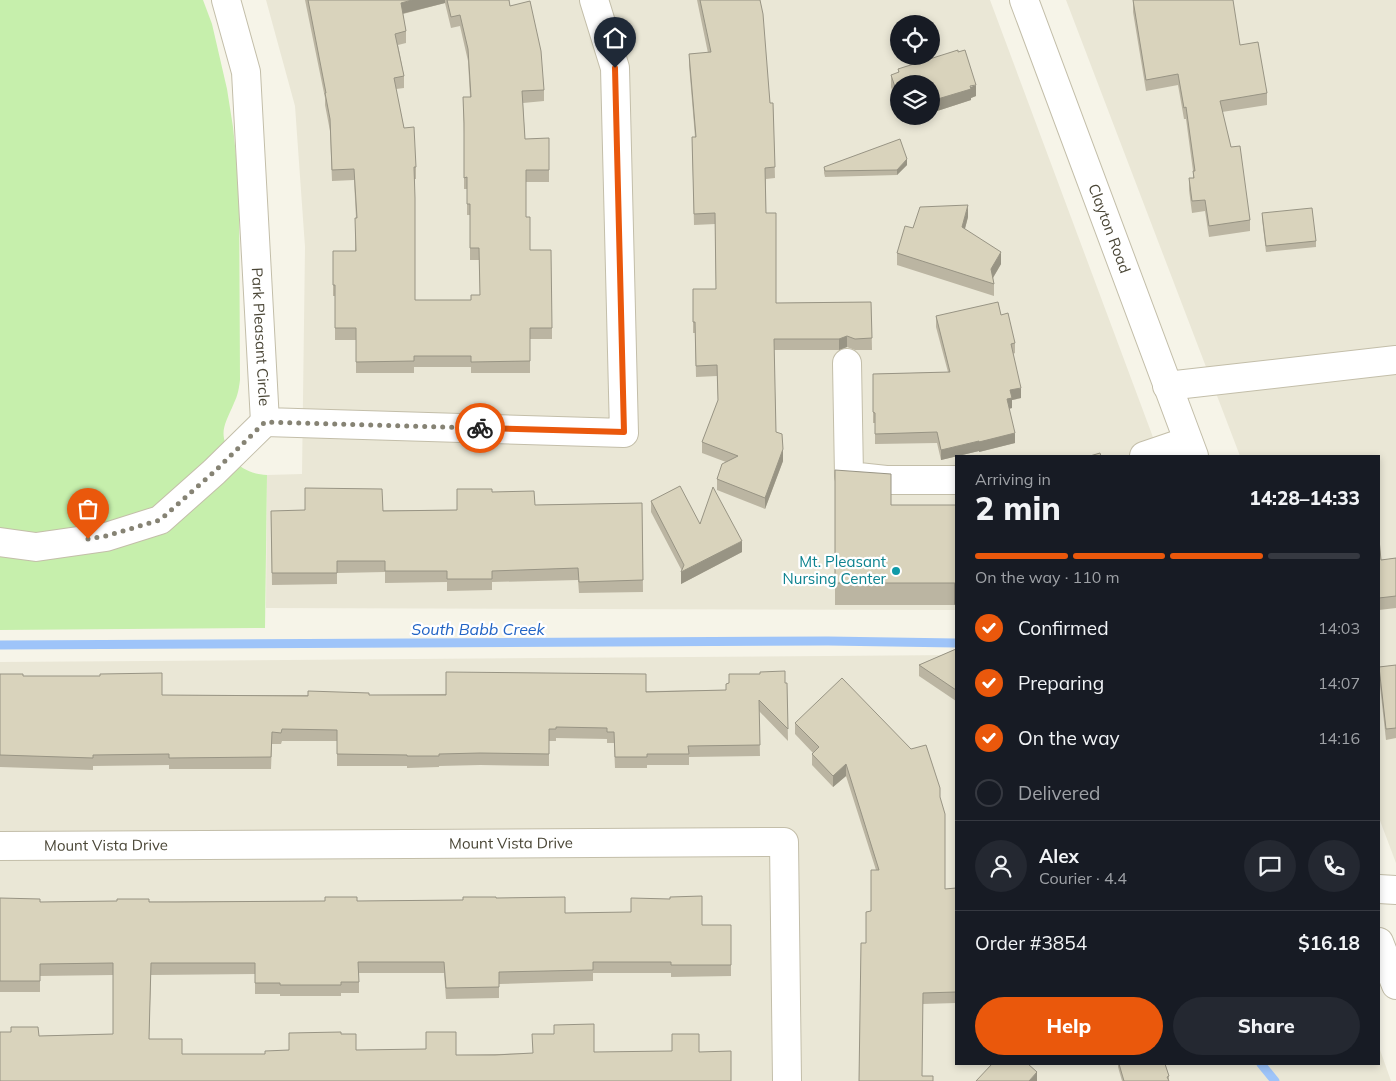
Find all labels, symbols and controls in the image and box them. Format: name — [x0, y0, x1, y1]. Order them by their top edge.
map controls — [890, 15, 940, 125]
button: locate — [890, 15, 940, 65]
pin — [594, 17, 636, 68]
icon: home — [601, 24, 629, 52]
button: layers — [890, 75, 940, 125]
street label: Clayton Road — [1084, 181, 1135, 276]
street label: Park Pleasant Circle — [248, 267, 274, 407]
courier — [455, 403, 505, 453]
icon: bike — [466, 414, 494, 442]
text: Arriving in — [975, 469, 1051, 489]
text: 14:28–14:33 — [1249, 486, 1360, 510]
pin — [67, 488, 109, 539]
text: 2 min — [975, 488, 1061, 528]
icon: bag — [74, 495, 102, 523]
place label: Mt. Pleasant Nursing Center — [783, 552, 887, 588]
marker: Mt. Pleasant Nursing Center — [890, 565, 902, 577]
text: On the way · 110 m — [975, 567, 1120, 587]
icon: check — [975, 614, 1003, 642]
text: Confirmed — [1018, 616, 1109, 640]
text: 14:03 — [1318, 618, 1360, 638]
water label: South Babb Creek — [411, 619, 546, 639]
icon: check — [975, 669, 1003, 697]
text: Preparing — [1018, 671, 1104, 695]
text: 14:07 — [1318, 673, 1360, 693]
icon: check — [975, 724, 1003, 752]
text: On the way — [1018, 726, 1120, 750]
text: 14:16 — [1318, 728, 1360, 748]
text: Delivered — [1018, 781, 1100, 805]
street label: Mount Vista Drive — [449, 833, 573, 853]
street label: Mount Vista Drive — [44, 835, 168, 855]
button: person — [975, 840, 1027, 892]
button: chat — [1244, 840, 1296, 892]
button: phone — [1308, 840, 1360, 892]
text: Alex — [1039, 844, 1079, 868]
text: Courier · 4.4 — [1039, 868, 1127, 888]
text: Order #3854 — [975, 931, 1087, 955]
text: $16.18 — [1298, 931, 1360, 955]
button: Help — [975, 997, 1163, 1055]
button: Share — [1173, 997, 1360, 1055]

